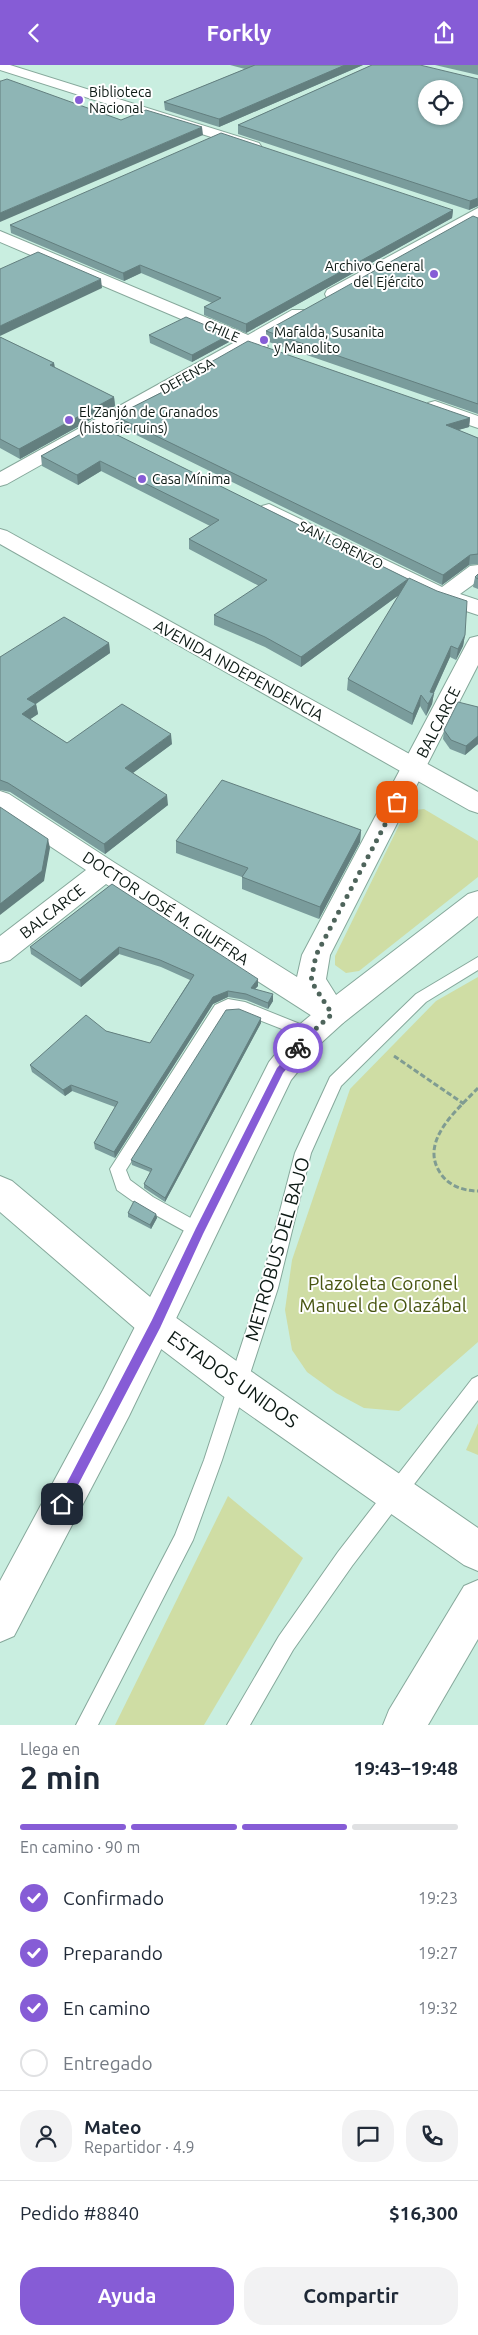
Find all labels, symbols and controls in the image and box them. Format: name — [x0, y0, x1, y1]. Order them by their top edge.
icon: back — [20, 19, 48, 47]
icon: share — [430, 19, 458, 47]
text: Forkly — [207, 20, 271, 45]
map controls — [418, 80, 463, 125]
button: locate — [418, 80, 463, 125]
place label: Biblioteca Nacional — [89, 84, 152, 116]
marker: Biblioteca Nacional — [73, 94, 85, 106]
place label: Archivo General del Ejército — [325, 258, 424, 290]
marker: Archivo General del Ejército — [428, 268, 440, 280]
street label: CHILE — [202, 316, 242, 346]
place label: Mafalda, Susanita y Manolito — [274, 324, 384, 356]
marker: Mafalda, Susanita y Manolito — [258, 334, 270, 346]
street label: DEFENSA — [157, 355, 217, 397]
place label: El Zanjón de Granados (historic ruins) — [79, 404, 218, 436]
marker: El Zanjón de Granados (historic ruins) — [63, 414, 75, 426]
place label: Casa Mínima — [152, 471, 231, 487]
marker: Casa Mínima — [136, 473, 148, 485]
street label: SAN LORENZO — [296, 518, 386, 572]
street label: AVENIDA INDEPENDENCIA — [151, 616, 327, 725]
street label: BALCARCE — [412, 683, 464, 761]
pin — [376, 781, 418, 823]
icon: bag — [383, 788, 411, 816]
street label: DOCTOR JOSÉ M. GIUFFRA — [79, 846, 254, 969]
street label: BALCARCE — [16, 880, 88, 942]
courier — [273, 1023, 323, 1073]
icon: bike — [284, 1034, 312, 1062]
street label: METROBUS DEL BAJO — [240, 1154, 314, 1344]
park label: Plazoleta Coronel Manuel de Olazábal — [299, 1272, 467, 1316]
street label: ESTADOS UNIDOS — [163, 1326, 303, 1432]
pin — [41, 1483, 83, 1525]
icon: home — [48, 1490, 76, 1518]
text: Llega en — [20, 1740, 80, 1758]
text: 19:43–19:48 — [353, 1757, 458, 1779]
text: 2 min — [20, 1759, 101, 1795]
text: En camino · 90 m — [20, 1838, 140, 1856]
icon: check — [20, 1884, 48, 1912]
text: Confirmado — [63, 1887, 164, 1909]
text: 19:23 — [418, 1889, 458, 1907]
icon: check — [20, 1939, 48, 1967]
text: Preparando — [63, 1942, 163, 1964]
text: 19:27 — [418, 1944, 458, 1962]
icon: check — [20, 1994, 48, 2022]
text: En camino — [63, 1997, 150, 2019]
text: 19:32 — [418, 1999, 458, 2017]
text: Entregado — [63, 2052, 153, 2074]
button: person — [20, 2110, 72, 2162]
button: chat — [342, 2110, 394, 2162]
button: phone — [406, 2110, 458, 2162]
text: Mateo — [84, 2116, 142, 2138]
text: Repartidor · 4.9 — [84, 2138, 195, 2156]
text: Pedido #8840 — [20, 2202, 139, 2224]
text: $16,300 — [389, 2202, 458, 2224]
button: Ayuda — [20, 2267, 234, 2325]
button: Compartir — [244, 2267, 458, 2325]

